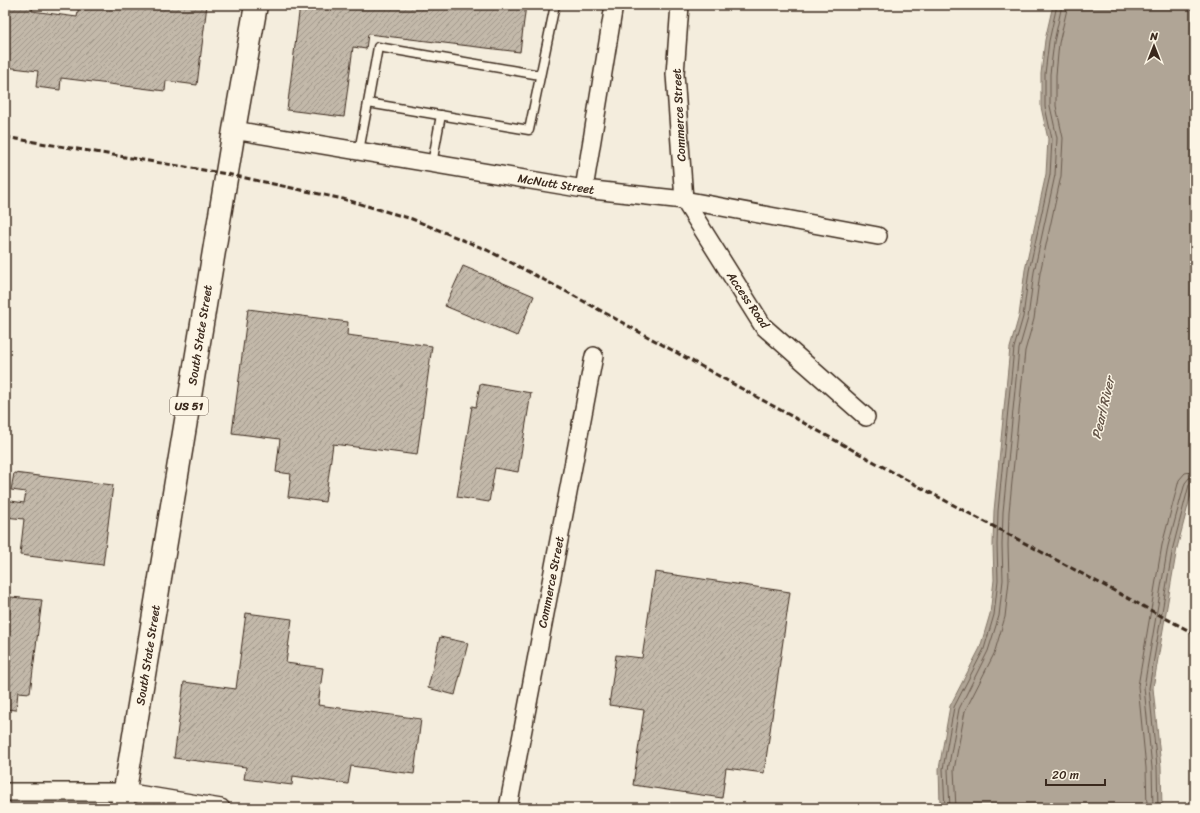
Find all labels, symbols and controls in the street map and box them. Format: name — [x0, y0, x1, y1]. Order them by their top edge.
north arrow — [1134, 26, 1174, 66]
text: N — [1149, 27, 1158, 46]
street label: Commerce Street — [666, 68, 692, 162]
street label: McNutt Street — [516, 167, 596, 201]
street label: Access Road — [720, 266, 776, 334]
street label: South State Street — [181, 283, 219, 387]
water label: Pearl River — [1085, 372, 1122, 441]
road number: US 51 — [170, 397, 208, 415]
street label: Commerce Street — [531, 534, 571, 630]
street label: South State Street — [129, 603, 167, 707]
scale bar — [1046, 761, 1105, 787]
text: 20 m — [1052, 764, 1079, 786]

